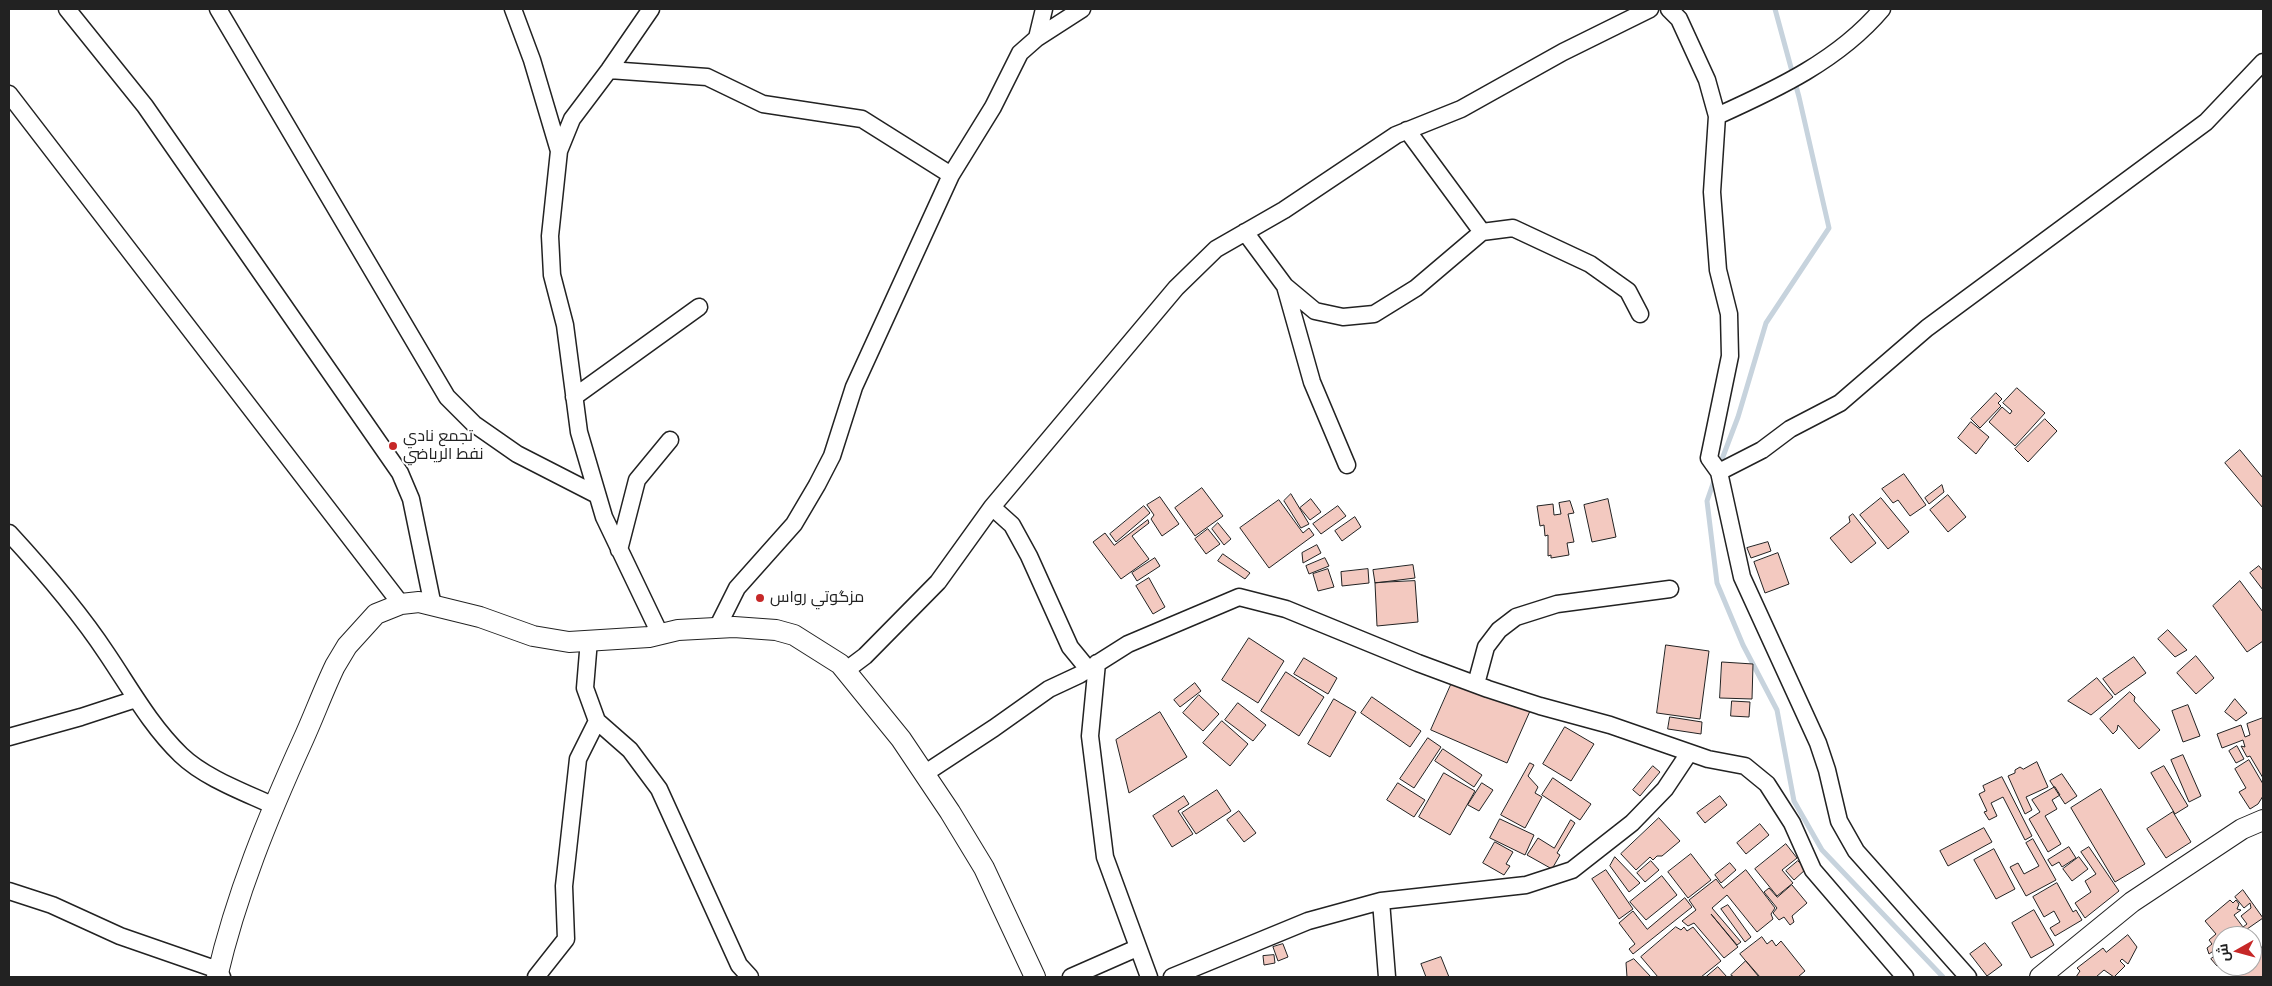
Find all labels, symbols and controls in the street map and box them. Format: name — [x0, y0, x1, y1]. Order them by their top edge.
place label: تجمع نادي نفط الرياضي — [403, 427, 484, 465]
marker: تجمع نادي نفط الرياضي — [387, 440, 399, 452]
place label: مزگوتي رواس — [770, 588, 864, 608]
marker: مزگوتي رواس — [754, 592, 766, 604]
north arrow — [2212, 926, 2262, 976]
text: ش — [2213, 943, 2233, 963]

